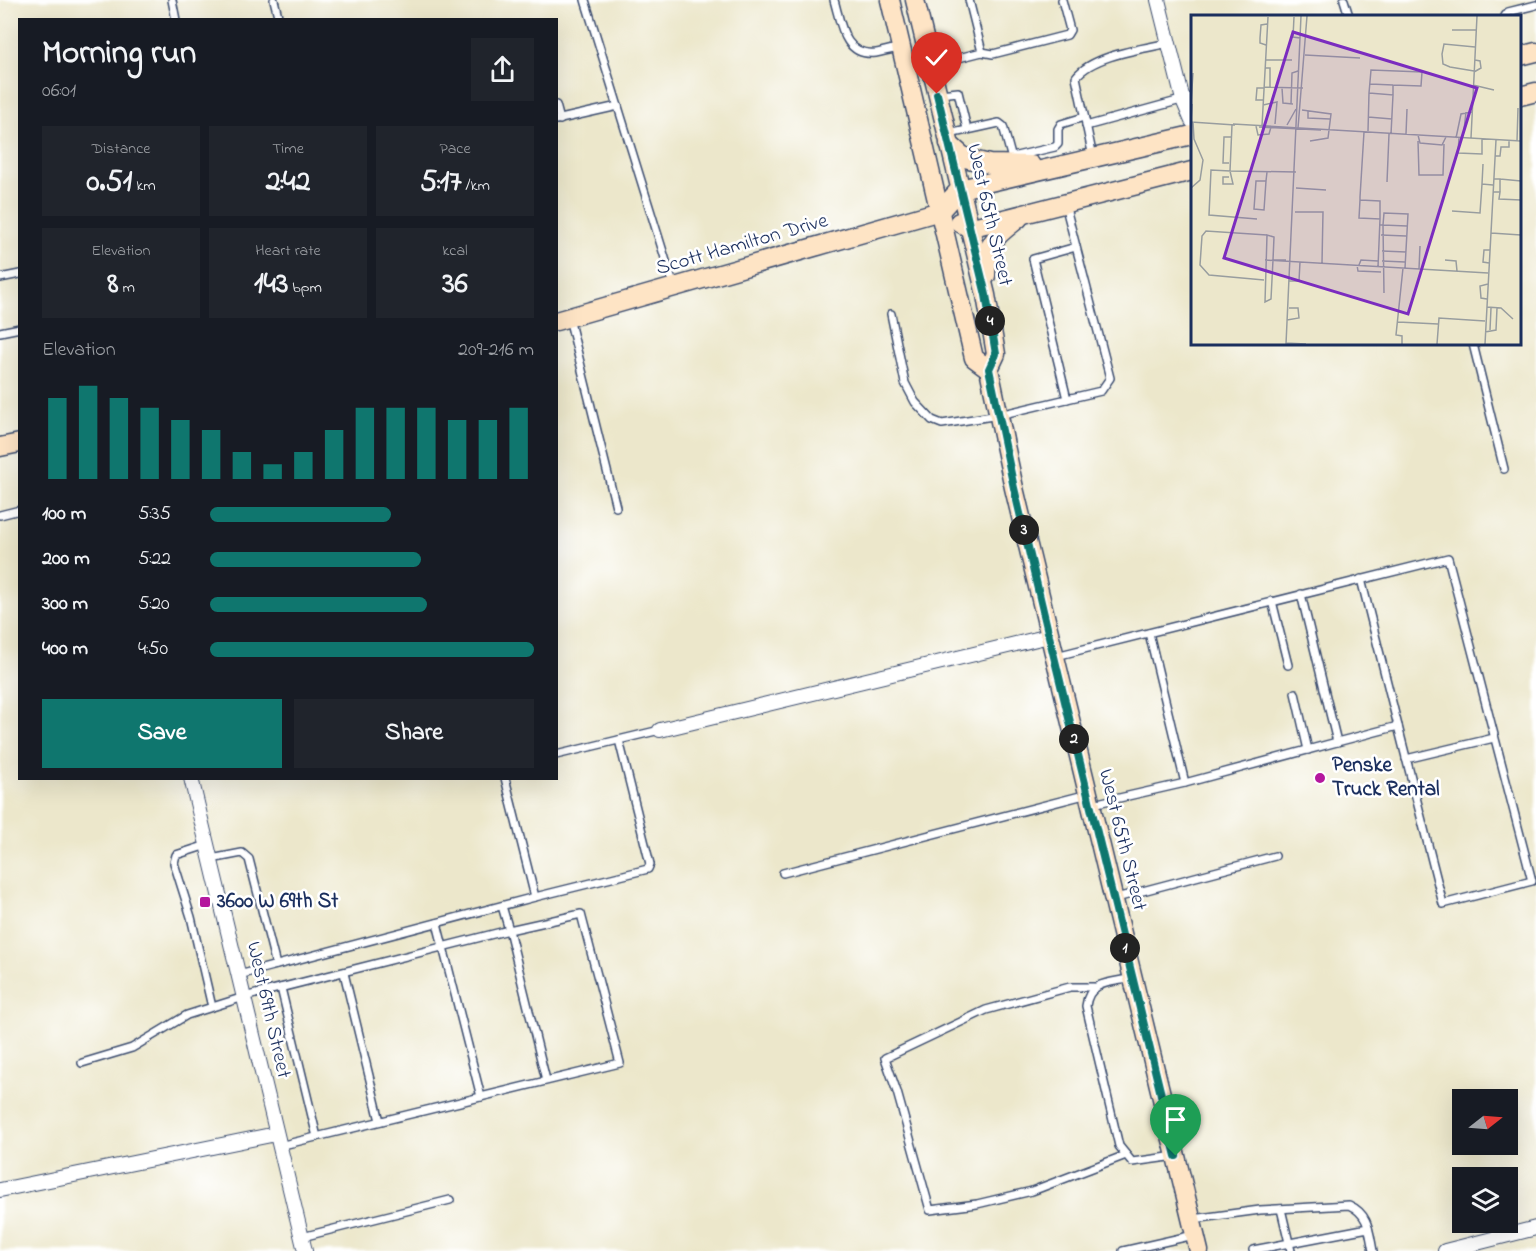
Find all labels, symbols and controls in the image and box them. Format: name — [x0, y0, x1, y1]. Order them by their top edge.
inset map — [1191, 15, 1521, 345]
text: Morning run — [42, 30, 196, 78]
pin — [911, 32, 962, 94]
button: share — [471, 38, 534, 101]
icon: check — [920, 41, 953, 74]
text: 06:01 — [42, 77, 76, 106]
text: Distance — [92, 137, 150, 161]
text: Time — [272, 137, 304, 161]
text: Pace — [439, 137, 471, 161]
street label: West 65th Street — [958, 141, 1020, 289]
text: 0.51 — [86, 161, 132, 205]
text: 2:42 — [266, 161, 310, 205]
text: 5:17 — [420, 161, 462, 205]
text: km — [132, 174, 156, 198]
text: /km — [462, 174, 490, 198]
street label: Scott Hamilton Drive — [652, 206, 832, 284]
text: Elevation — [92, 239, 150, 263]
text: Heart rate — [255, 239, 321, 263]
text: kcal — [442, 239, 468, 263]
text: 8 — [107, 263, 118, 307]
text: 143 — [254, 263, 288, 307]
text: 36 — [442, 263, 468, 307]
text: m — [118, 276, 135, 300]
text: bpm — [288, 276, 322, 300]
pin: 4 — [975, 306, 1005, 336]
text: 4 — [987, 309, 993, 333]
text: Elevation — [42, 336, 116, 365]
text: 209–216 m — [458, 336, 534, 365]
text: 100 m — [42, 500, 86, 529]
text: 5:35 — [138, 500, 171, 529]
pin: 3 — [1009, 515, 1039, 545]
text: 3 — [1021, 518, 1027, 542]
text: 200 m — [42, 545, 90, 574]
text: 5:22 — [138, 545, 171, 574]
text: 300 m — [42, 590, 88, 619]
text: 5:20 — [138, 590, 170, 619]
text: 400 m — [42, 635, 88, 664]
text: 4:50 — [138, 635, 168, 664]
button: Save — [42, 699, 282, 768]
button: Share — [294, 699, 534, 768]
pin: 2 — [1059, 724, 1089, 754]
text: 2 — [1070, 727, 1078, 751]
place label: Penske Truck Rental — [1332, 751, 1440, 805]
street label: West 65th Street — [1090, 766, 1154, 914]
marker: Penske Truck Rental — [1313, 771, 1327, 785]
place label: 3600 W 69th St — [216, 887, 339, 917]
marker: 3600 W 69th St — [198, 895, 212, 909]
pin: 1 — [1110, 933, 1140, 963]
text: 1 — [1122, 936, 1128, 960]
street label: West 69th Street — [238, 939, 298, 1081]
north arrow — [1452, 1089, 1518, 1155]
map controls — [1452, 1089, 1518, 1233]
pin — [1150, 1094, 1201, 1156]
icon: arrive — [1159, 1103, 1192, 1136]
button: layers — [1452, 1167, 1518, 1233]

